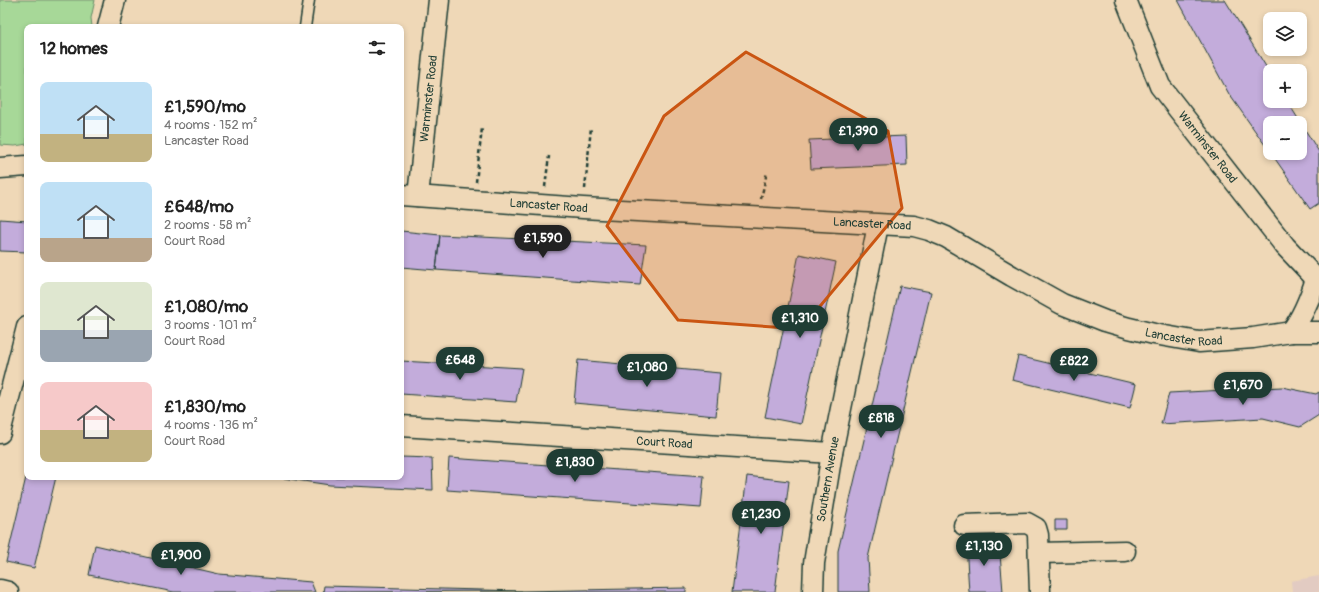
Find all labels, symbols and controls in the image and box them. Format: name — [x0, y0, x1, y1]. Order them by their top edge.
map controls — [1263, 12, 1307, 160]
button: layers — [1263, 12, 1307, 56]
icon: filters — [366, 37, 388, 59]
text: 12 homes — [40, 38, 108, 59]
street label: Warminster Road — [417, 54, 441, 143]
button: + — [1263, 64, 1307, 108]
text: £1,590/mo — [164, 96, 246, 117]
icon: home — [72, 98, 120, 146]
street label: Warminster Road — [1175, 108, 1240, 187]
button: − — [1263, 116, 1307, 160]
text: 4 rooms · 152 m² — [164, 117, 258, 133]
pin: £1,390 — [825, 118, 891, 152]
text: £1,390 — [838, 123, 878, 139]
text: Lancaster Road — [164, 133, 249, 149]
text: £648/mo — [164, 196, 234, 217]
street label: Lancaster Road — [509, 196, 588, 216]
icon: home — [72, 198, 120, 246]
street label: Lancaster Road — [833, 215, 912, 234]
text: 2 rooms · 58 m² — [164, 217, 251, 233]
pin: £1,590 — [510, 225, 576, 259]
text: £1,590 — [523, 230, 563, 246]
text: Court Road — [164, 233, 225, 249]
text: £1,080/mo — [164, 296, 248, 317]
icon: home — [72, 298, 120, 346]
pin: £1,310 — [767, 305, 833, 339]
text: £1,310 — [781, 310, 819, 326]
text: 3 rooms · 101 m² — [164, 317, 257, 333]
street label: Lancaster Road — [1143, 325, 1223, 350]
text: Court Road — [164, 333, 225, 349]
pin: £648 — [436, 347, 484, 381]
pin: £822 — [1050, 348, 1098, 382]
text: £648 — [445, 352, 475, 368]
text: £822 — [1059, 353, 1089, 369]
pin: £1,080 — [614, 354, 680, 388]
text: £1,080 — [626, 359, 668, 375]
pin: £1,670 — [1210, 372, 1276, 406]
text: £1,670 — [1223, 377, 1263, 393]
text: £1,830/mo — [164, 396, 246, 417]
icon: home — [72, 398, 120, 446]
pin: £818 — [857, 405, 905, 439]
text: £818 — [868, 410, 894, 426]
text: 4 rooms · 136 m² — [164, 417, 258, 433]
text: Court Road — [164, 433, 225, 449]
street label: Court Road — [636, 434, 693, 452]
street label: Southern Avenue — [814, 435, 843, 523]
pin: £1,830 — [542, 449, 608, 483]
text: £1,830 — [555, 454, 595, 470]
pin: £1,230 — [728, 501, 794, 535]
text: £1,230 — [741, 506, 781, 522]
pin: £1,130 — [951, 533, 1017, 567]
text: £1,130 — [965, 538, 1003, 554]
pin: £1,900 — [148, 542, 214, 576]
text: £1,900 — [160, 547, 202, 563]

